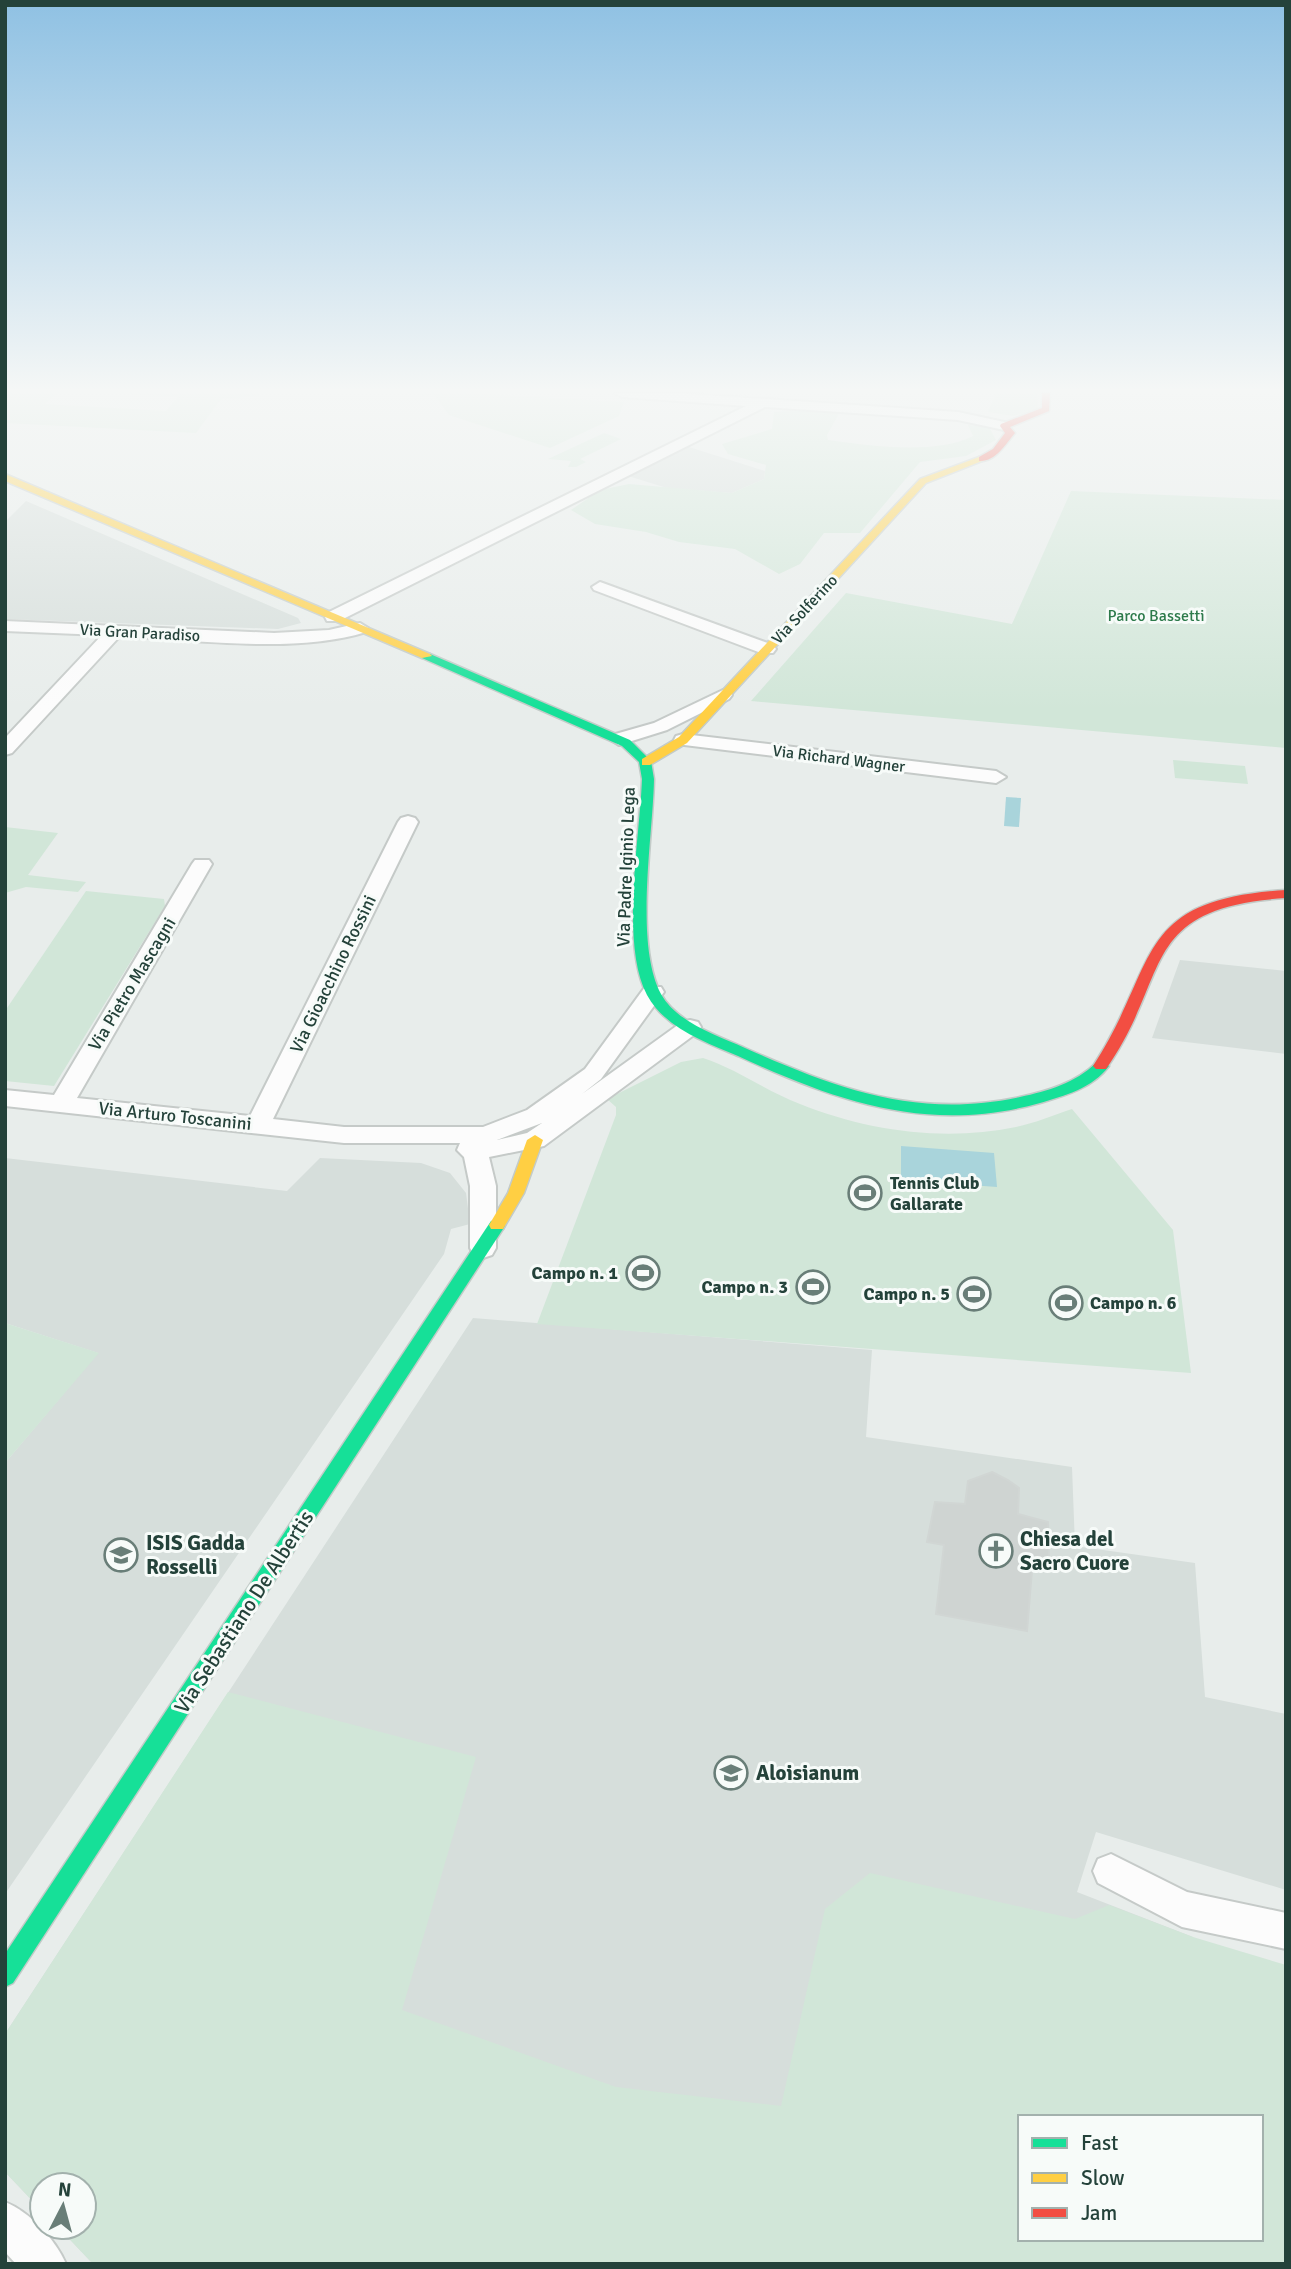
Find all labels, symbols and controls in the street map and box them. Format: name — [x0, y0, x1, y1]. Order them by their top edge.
street label: Via Solferino — [768, 571, 842, 649]
park label: Parco Bassetti — [1107, 606, 1205, 626]
street label: Via Gran Paradiso — [79, 620, 201, 646]
street label: Via Richard Wagner — [771, 741, 906, 777]
street label: Via Padre Iginio Lega — [612, 787, 640, 947]
street label: Via Gioacchino Rossini — [285, 891, 381, 1057]
street label: Via Pietro Mascagni — [84, 913, 180, 1055]
street label: Via Arturo Toscanini — [97, 1097, 253, 1135]
place label: Tennis Club Gallarate — [890, 1172, 980, 1215]
sports icon: Tennis Club Gallarate — [846, 1174, 884, 1212]
sports icon: Campo n. 1 — [624, 1254, 662, 1292]
place label: Campo n. 1 — [532, 1262, 618, 1284]
sports icon: Campo n. 3 — [794, 1268, 832, 1306]
sports icon: Campo n. 5 — [955, 1275, 993, 1313]
place label: Campo n. 3 — [702, 1276, 788, 1298]
place label: Campo n. 5 — [864, 1283, 950, 1305]
sports icon: Campo n. 6 — [1047, 1284, 1085, 1322]
place label: Campo n. 6 — [1090, 1292, 1177, 1314]
street label: Via Sebastiano De Albertis — [169, 1506, 319, 1718]
place label: Chiesa del Sacro Cuore — [1020, 1526, 1130, 1576]
place label: ISIS Gadda Rosselli — [146, 1530, 245, 1580]
church icon: Chiesa del Sacro Cuore — [977, 1532, 1015, 1570]
school or university icon: ISIS Gadda Rosselli — [102, 1536, 140, 1574]
school or university icon: Aloisianum — [712, 1754, 750, 1792]
place label: Aloisianum — [756, 1760, 859, 1786]
legend — [1018, 2115, 1263, 2241]
text: Fast — [1081, 2130, 1118, 2156]
text: Slow — [1081, 2165, 1125, 2191]
north arrow — [28, 2171, 98, 2241]
text: N — [57, 2177, 72, 2203]
text: Jam — [1081, 2200, 1117, 2226]

